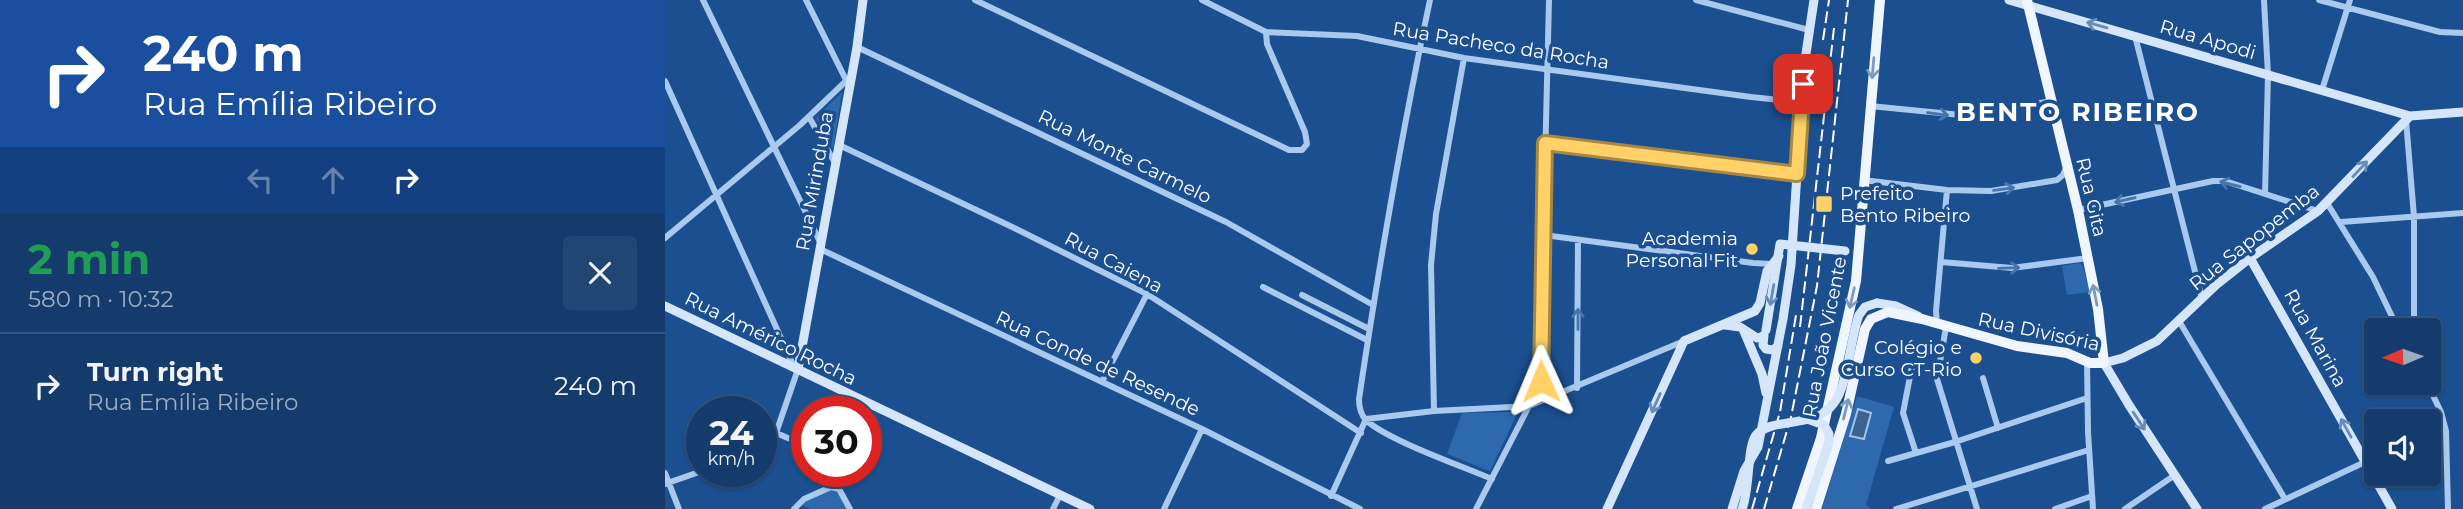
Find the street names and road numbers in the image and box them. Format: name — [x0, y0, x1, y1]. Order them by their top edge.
street label: Rua Apodi — [2157, 15, 2259, 64]
street label: Rua Pacheco da Rocha — [1391, 17, 1611, 74]
street label: Rua Monte Carmelo — [1034, 104, 1215, 208]
street label: Rua Mirinduba — [791, 110, 838, 253]
street label: Rua Gita — [2071, 155, 2112, 239]
street label: Rua Sapopemba — [2185, 179, 2324, 295]
street label: Rua Caiena — [1061, 227, 1167, 298]
street label: Rua João Vicente — [1798, 254, 1851, 420]
street label: Rua Marina — [2279, 285, 2352, 391]
street label: Rua Américo Rocha — [681, 287, 860, 390]
street label: Rua Conde de Resende — [992, 306, 1203, 421]
street label: Rua Divisória — [1976, 307, 2102, 356]

